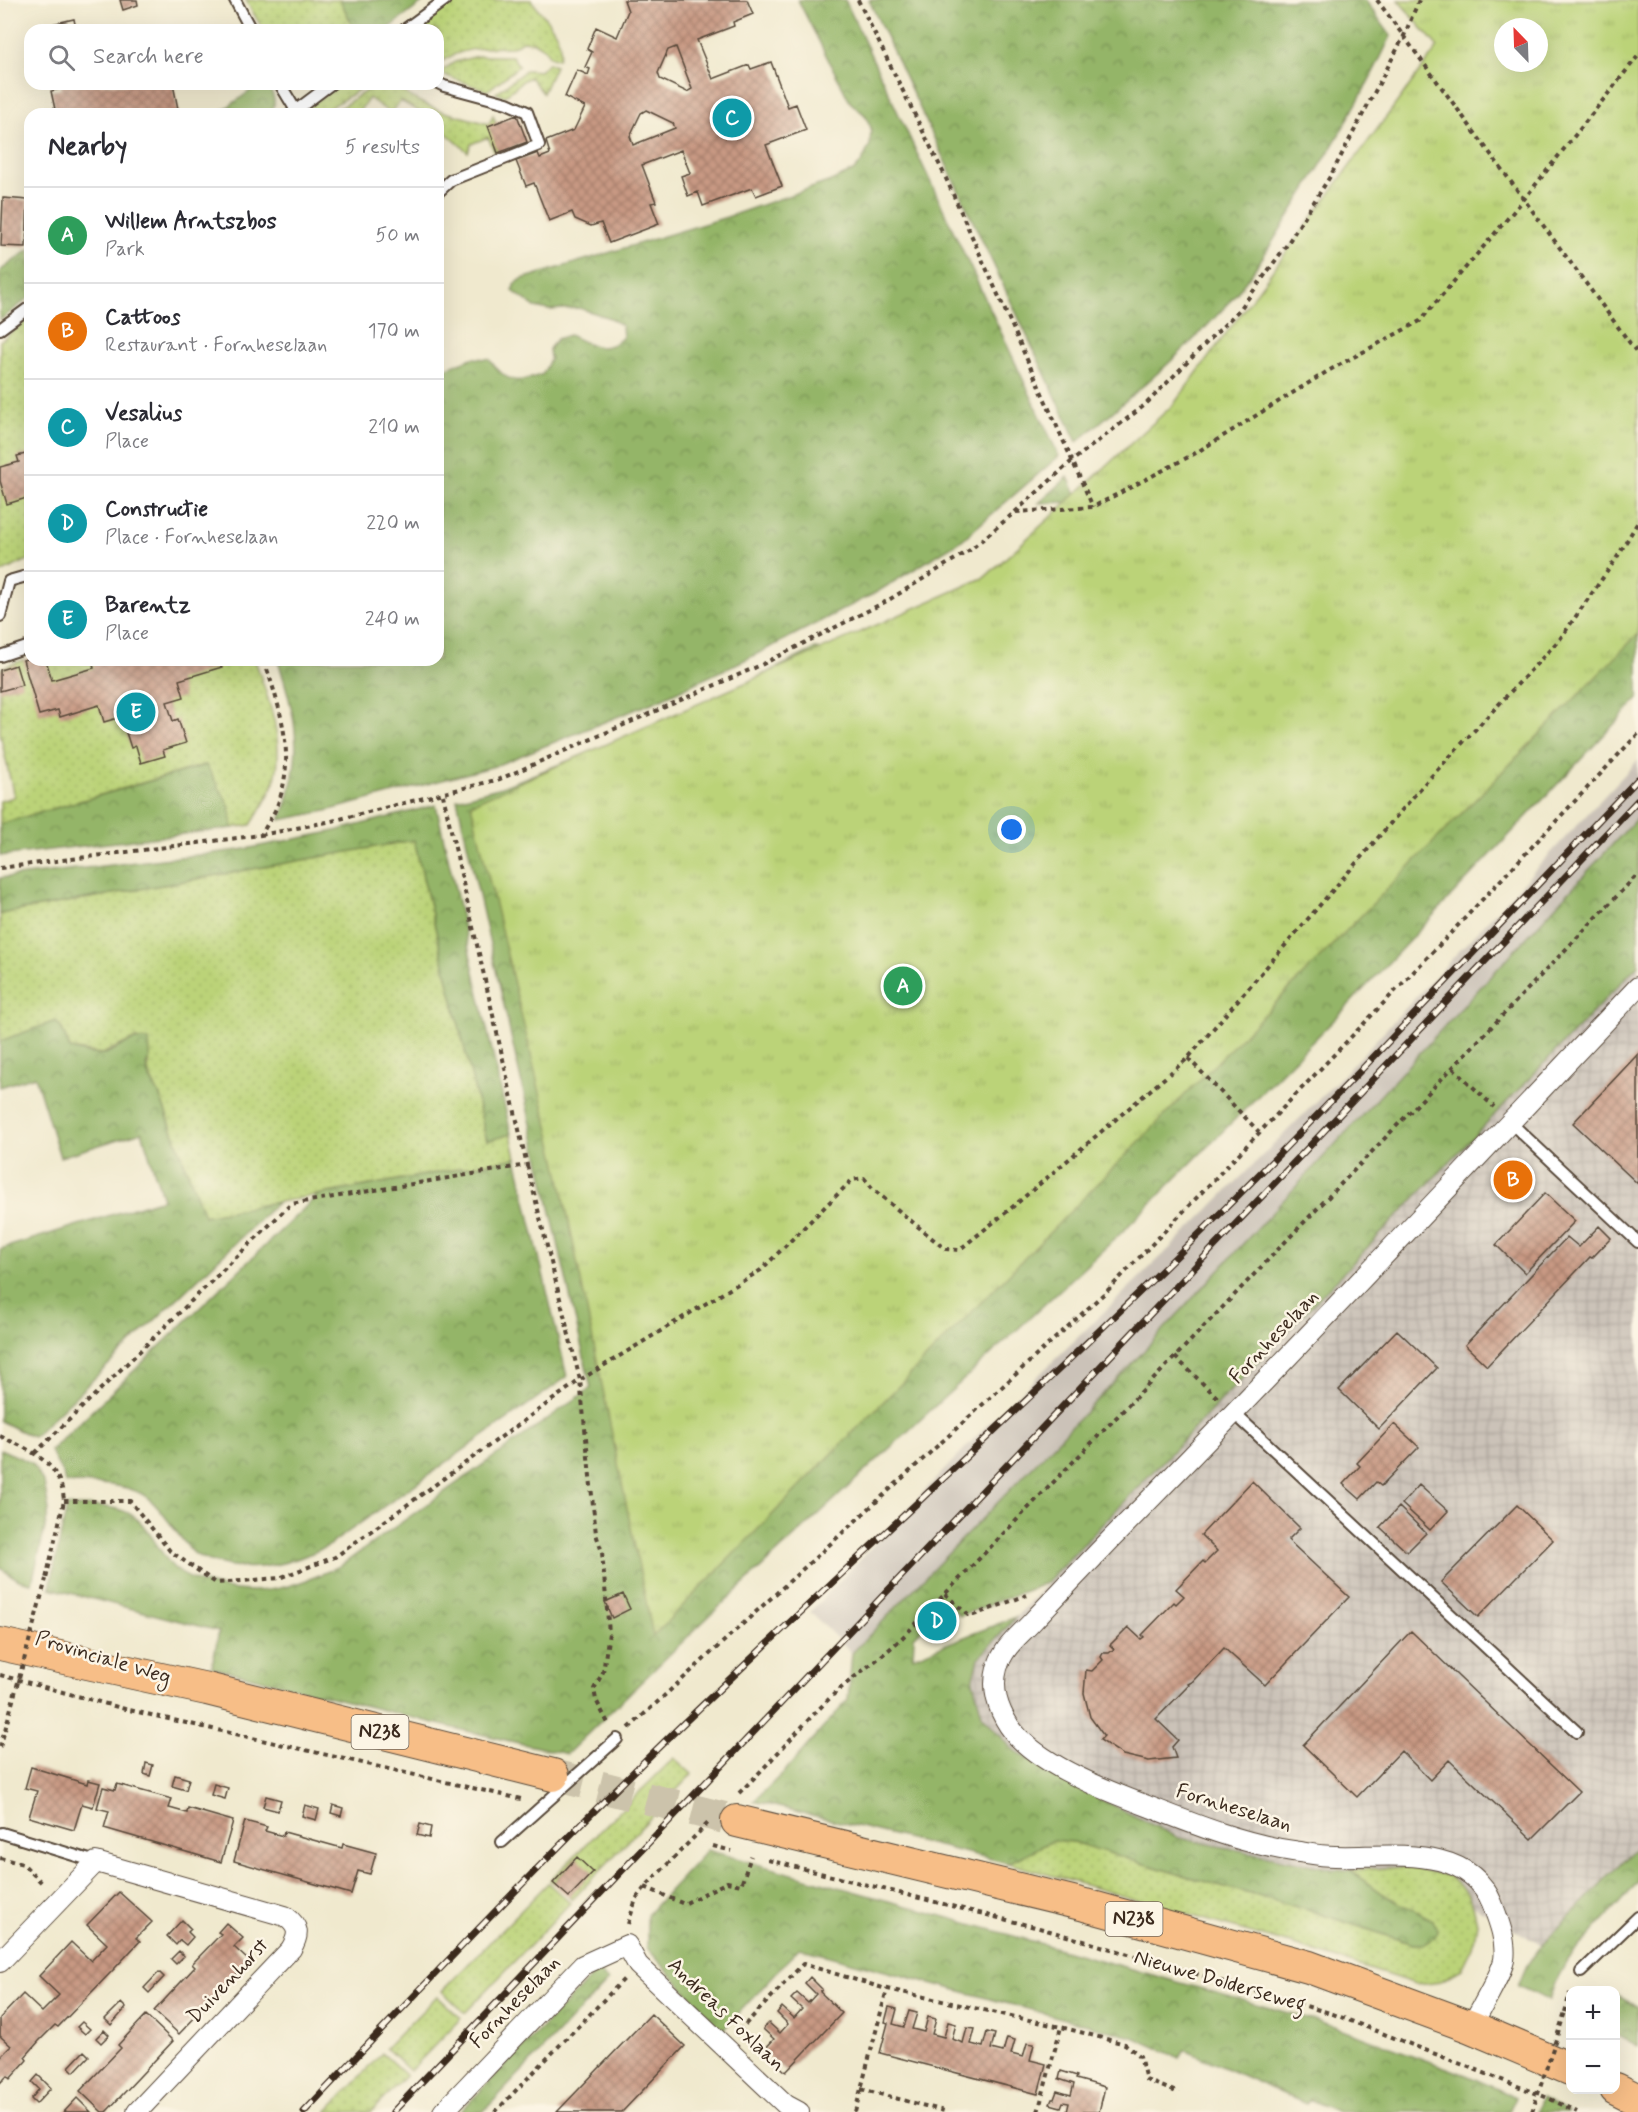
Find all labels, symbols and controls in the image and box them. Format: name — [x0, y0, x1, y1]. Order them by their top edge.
north arrow — [1494, 18, 1548, 72]
search box — [24, 24, 444, 90]
icon: search — [45, 41, 78, 74]
text: Search here — [93, 43, 204, 71]
pin: C — [712, 96, 752, 140]
text: Nearby — [48, 130, 127, 164]
text: 5 results — [345, 134, 420, 161]
text: Willem Arntszbos — [105, 208, 277, 236]
text: A — [61, 222, 74, 249]
text: 50 m — [375, 222, 420, 249]
text: Park — [105, 236, 145, 263]
text: Cattoos — [105, 304, 180, 332]
text: B — [61, 318, 74, 345]
text: 170 m — [368, 318, 420, 345]
text: Restaurant · Fornheselaan — [105, 332, 327, 359]
text: Vesalius — [105, 400, 182, 428]
text: C — [60, 414, 75, 441]
text: 210 m — [368, 414, 420, 441]
text: Place — [105, 428, 149, 455]
text: Constructie — [105, 496, 208, 524]
text: D — [61, 510, 74, 537]
text: 220 m — [366, 510, 420, 537]
text: Place · Fornheselaan — [105, 524, 278, 551]
text: Barentz — [105, 592, 191, 620]
text: E — [62, 606, 73, 633]
text: 240 m — [365, 606, 420, 633]
text: Place — [105, 620, 149, 647]
pin: E — [116, 690, 156, 734]
your location — [997, 815, 1026, 844]
pin: A — [884, 964, 922, 1008]
pin: B — [1494, 1158, 1532, 1202]
street label: Fornheselaan — [1223, 1284, 1325, 1390]
pin: D — [918, 1598, 956, 1644]
street label: Provinciale Weg — [32, 1624, 174, 1693]
road number: N238 — [352, 1715, 409, 1749]
street label: Fornheselaan — [1173, 1777, 1295, 1839]
road number: N238 — [1106, 1902, 1162, 1936]
street label: Duivenhorst — [181, 1932, 275, 2030]
street label: Nieuwe Dolderseweg — [1130, 1943, 1309, 2021]
street label: Fornheselaan — [463, 1949, 567, 2055]
street label: Andreas Foxlaan — [661, 1952, 791, 2078]
map controls — [1566, 1986, 1620, 2094]
button: + — [1566, 1986, 1620, 2040]
button: − — [1566, 2040, 1620, 2094]

